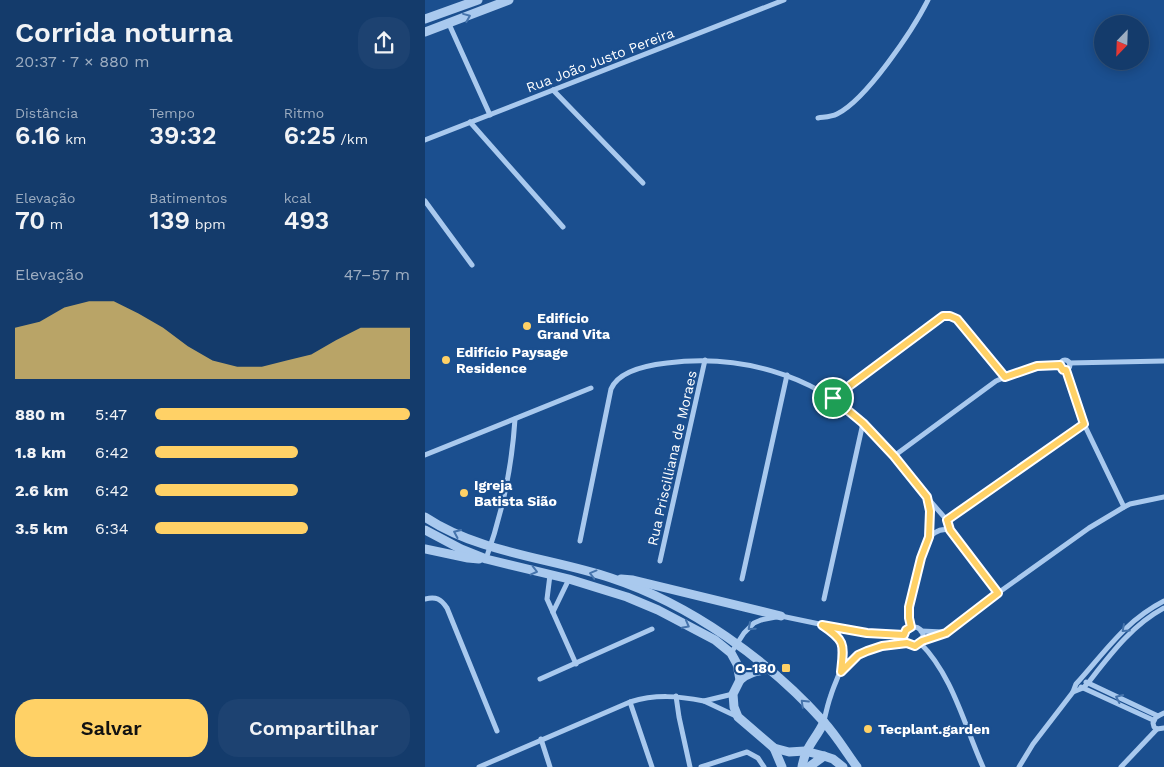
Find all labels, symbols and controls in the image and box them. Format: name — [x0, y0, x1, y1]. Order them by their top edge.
one-way arrow — [462, 12, 471, 23]
north arrow — [1094, 15, 1149, 70]
map controls — [1094, 15, 1149, 70]
text: Corrida noturna — [15, 16, 233, 49]
button: share — [358, 17, 410, 69]
street label: Rua João Justo Pereira — [524, 24, 676, 96]
text: 20:37 · 7 × 880 m — [15, 52, 150, 71]
text: Distância — [15, 105, 78, 121]
text: Tempo — [149, 105, 195, 121]
text: Ritmo — [284, 105, 324, 121]
text: 6.16 — [15, 121, 60, 150]
text: 39:32 — [149, 121, 216, 150]
text: 6:25 — [284, 121, 336, 150]
text: km — [60, 131, 86, 147]
text: /km — [336, 131, 368, 147]
text: Elevação — [15, 190, 75, 206]
text: Batimentos — [149, 190, 227, 206]
text: kcal — [284, 190, 311, 206]
text: 70 — [15, 206, 45, 235]
text: 139 — [149, 206, 190, 235]
text: 493 — [284, 206, 329, 235]
text: m — [45, 216, 63, 232]
text: bpm — [190, 216, 226, 232]
text: Elevação — [15, 265, 84, 284]
text: 47–57 m — [344, 265, 410, 284]
place label: Edifício Grand Vita — [537, 310, 611, 342]
marker: Edifício Grand Vita — [521, 320, 533, 332]
place label: Edifício Paysage Residence — [456, 344, 568, 376]
marker: Edifício Paysage Residence — [440, 354, 452, 366]
street label: Rua Priscilliana de Moraes — [644, 369, 700, 547]
pin — [812, 377, 854, 419]
icon: arrive — [819, 384, 847, 412]
text: 880 m — [15, 405, 65, 424]
text: 5:47 — [95, 405, 127, 424]
text: 1.8 km — [15, 443, 66, 462]
text: 6:42 — [95, 443, 129, 462]
place label: Igreja Batista Sião — [474, 477, 557, 509]
text: 2.6 km — [15, 481, 69, 500]
text: 6:42 — [95, 481, 129, 500]
marker: Igreja Batista Sião — [458, 487, 470, 499]
text: 3.5 km — [15, 519, 68, 538]
text: 6:34 — [95, 519, 129, 538]
one-way arrow — [453, 529, 462, 539]
one-way arrow — [529, 565, 538, 576]
one-way arrow — [589, 569, 598, 579]
one-way arrow — [681, 619, 690, 629]
one-way arrow — [748, 621, 757, 630]
one-way arrow — [1121, 623, 1130, 632]
place label: O-180 — [735, 660, 776, 676]
marker: O-180 — [780, 662, 792, 674]
one-way arrow — [1116, 694, 1125, 704]
button: Salvar — [15, 699, 208, 757]
button: Compartilhar — [218, 699, 410, 757]
one-way arrow — [800, 699, 809, 708]
place label: Tecplant.garden — [878, 721, 990, 737]
marker: Tecplant.garden — [862, 723, 874, 735]

